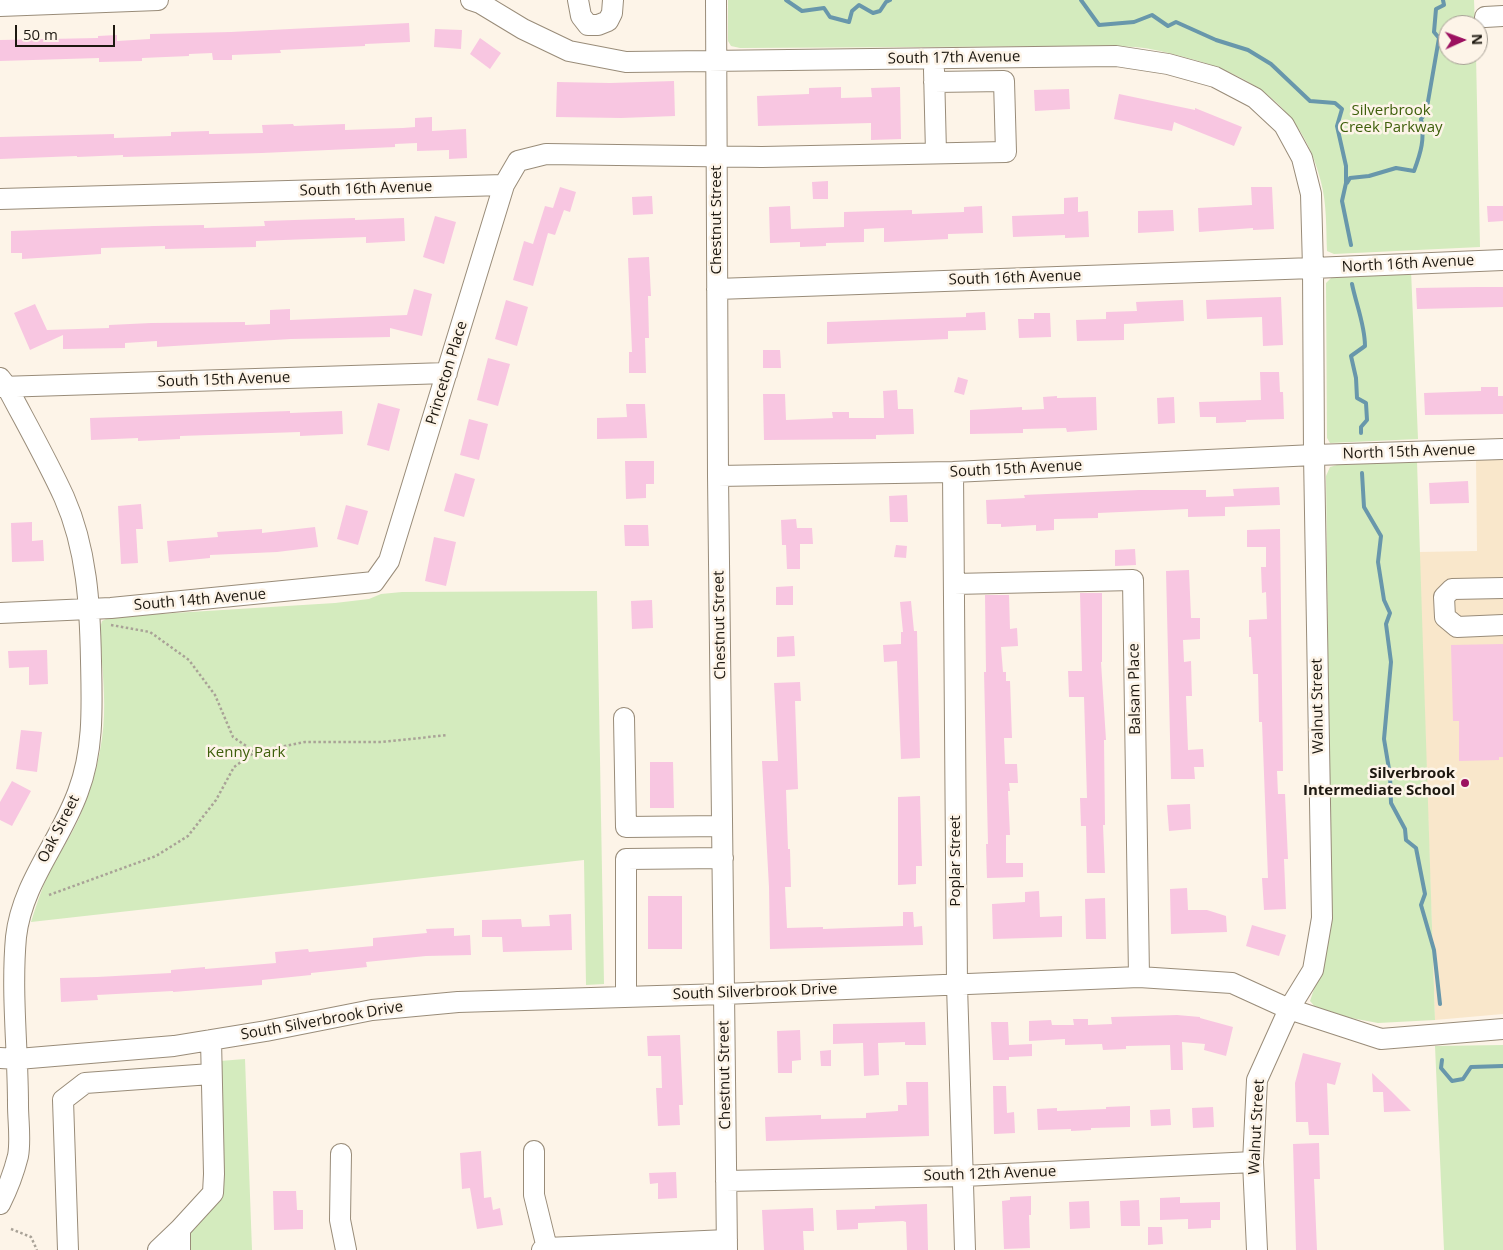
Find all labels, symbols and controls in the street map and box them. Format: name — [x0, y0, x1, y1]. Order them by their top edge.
scale bar — [18, 15, 118, 47]
north arrow — [1438, 15, 1488, 65]
text: 50 m — [23, 24, 58, 44]
text: N — [1468, 33, 1487, 46]
street label: South 17th Avenue — [887, 48, 1021, 68]
park label: Silverbrook Creek Parkway — [1339, 102, 1443, 137]
street label: Chestnut Street — [708, 165, 726, 275]
street label: South 16th Avenue — [299, 178, 433, 200]
street label: North 16th Avenue — [1341, 252, 1475, 276]
street label: South 16th Avenue — [948, 267, 1082, 289]
street label: Princeton Place — [423, 319, 471, 427]
street label: South 15th Avenue — [157, 369, 291, 391]
street label: North 15th Avenue — [1342, 441, 1476, 463]
street label: South 15th Avenue — [949, 457, 1083, 481]
street label: Chestnut Street — [710, 570, 730, 680]
street label: South 14th Avenue — [133, 585, 267, 615]
street label: Balsam Place — [1125, 643, 1145, 735]
street label: Walnut Street — [1308, 658, 1328, 754]
park label: Kenny Park — [207, 744, 285, 762]
place label: Silverbrook Intermediate School — [1303, 765, 1455, 800]
marker: Silverbrook Intermediate School — [1459, 777, 1471, 789]
street label: Oak Street — [34, 792, 84, 866]
street label: Poplar Street — [947, 815, 965, 907]
street label: South Silverbrook Drive — [672, 980, 838, 1004]
street label: South Silverbrook Drive — [239, 998, 405, 1044]
street label: Chestnut Street — [715, 1020, 735, 1130]
street label: Walnut Street — [1246, 1079, 1268, 1175]
street label: South 12th Avenue — [923, 1163, 1057, 1185]

